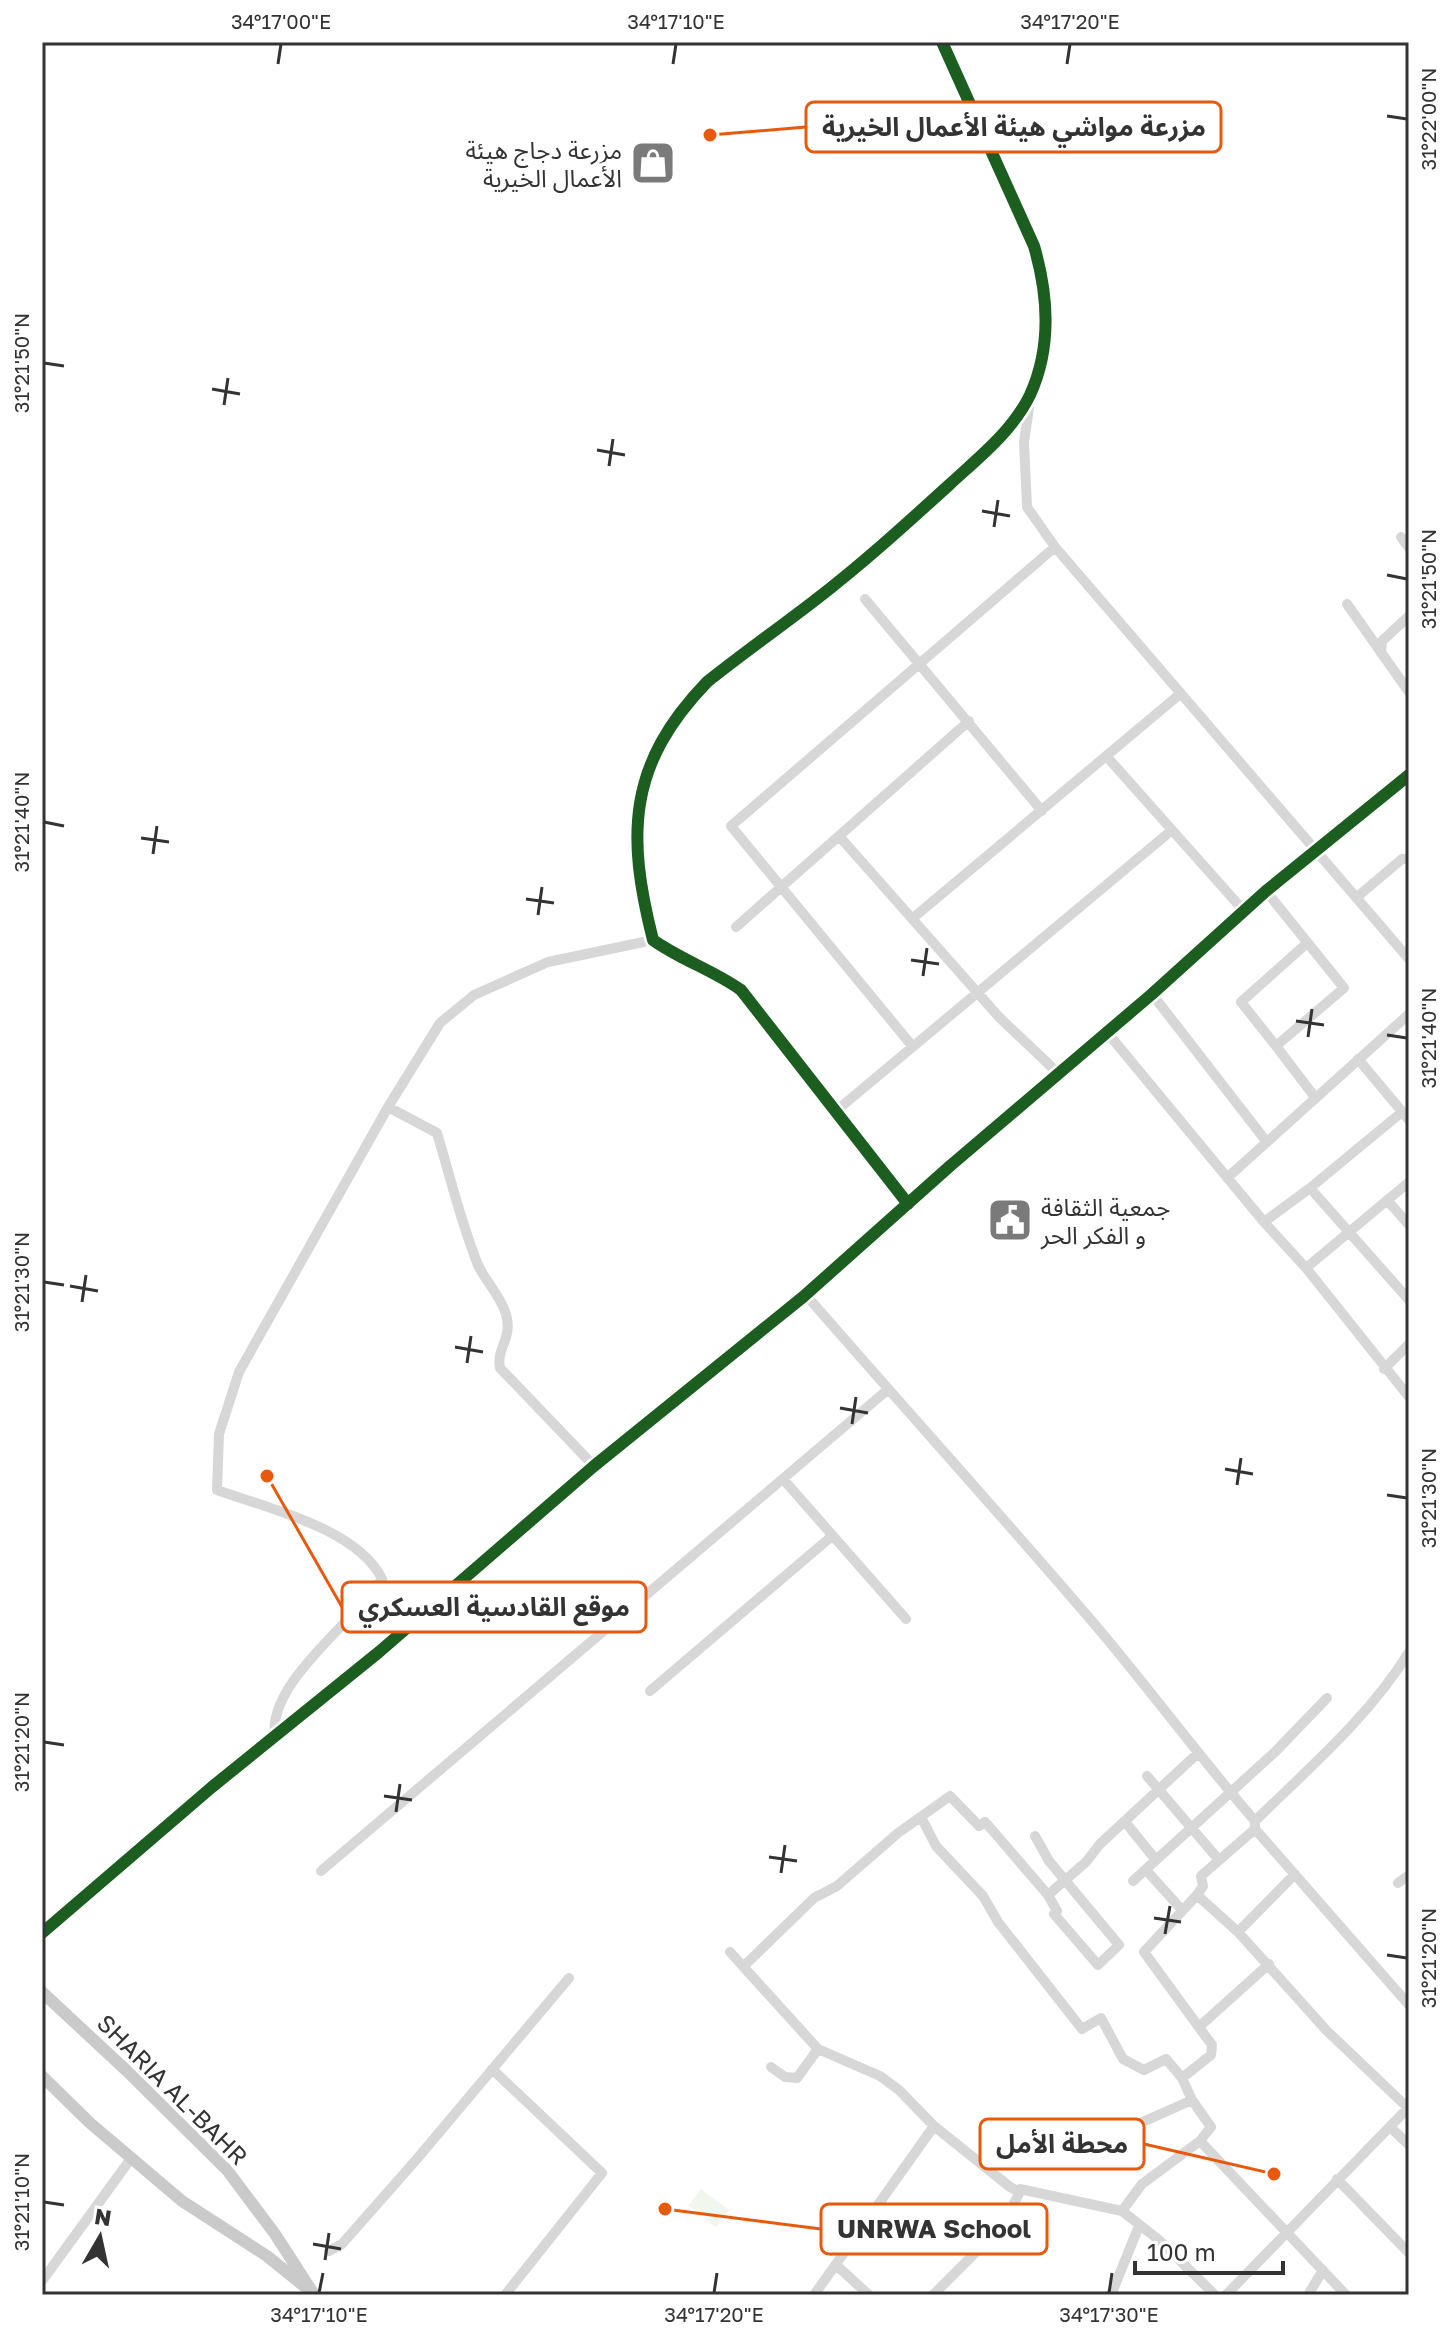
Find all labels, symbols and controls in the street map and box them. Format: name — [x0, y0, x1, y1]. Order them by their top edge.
text: 34°17'00"E — [231, 9, 331, 33]
text: 34°17'10"E — [627, 9, 725, 33]
text: 34°17'20"E — [1020, 9, 1120, 33]
text: 31°22'00"N — [1416, 68, 1440, 171]
callout: مزرعة مواشي هيئة الأعمال الخيرية — [806, 102, 1221, 152]
text: مزرعة مواشي هيئة الأعمال الخيرية — [822, 111, 1206, 148]
place label: مزرعة دجاج هيئة الأعمال الخيرية — [465, 135, 622, 193]
shop icon: مزرعة دجاج هيئة الأعمال الخيرية — [629, 139, 677, 187]
text: 31°21'50"N — [9, 313, 33, 413]
text: 31°21'50"N — [1416, 529, 1440, 629]
text: 31°21'40"N — [9, 772, 33, 872]
text: 31°21'40"N — [1416, 988, 1440, 1088]
place label: جمعية الثقافة و الفكر الحر — [1040, 1192, 1170, 1250]
public building icon: جمعية الثقافة و الفكر الحر — [986, 1196, 1034, 1244]
text: 31°21'30"N — [9, 1232, 33, 1332]
text: 31°21'30"N — [1416, 1448, 1440, 1548]
callout: موقع القادسية العسكري — [342, 1582, 646, 1632]
text: موقع القادسية العسكري — [358, 1591, 630, 1628]
text: 31°21'20"N — [9, 1692, 33, 1792]
text: 31°21'20"N — [1416, 1908, 1440, 2008]
street label: SHARIA AL-BAHR — [92, 2008, 254, 2170]
callout: محطة الأمل — [980, 2119, 1144, 2169]
text: محطة الأمل — [996, 2128, 1128, 2159]
text: 31°21'10"N — [9, 2153, 33, 2251]
north arrow — [60, 2197, 140, 2277]
text: N — [93, 2202, 114, 2231]
callout: UNRWA School — [821, 2204, 1047, 2254]
text: UNRWA School — [837, 2213, 1031, 2244]
scale bar — [1135, 2225, 1283, 2275]
text: 100 m — [1147, 2237, 1216, 2266]
text: 34°17'10"E — [270, 2302, 368, 2326]
text: 34°17'20"E — [664, 2302, 764, 2326]
text: 34°17'30"E — [1059, 2302, 1159, 2326]

